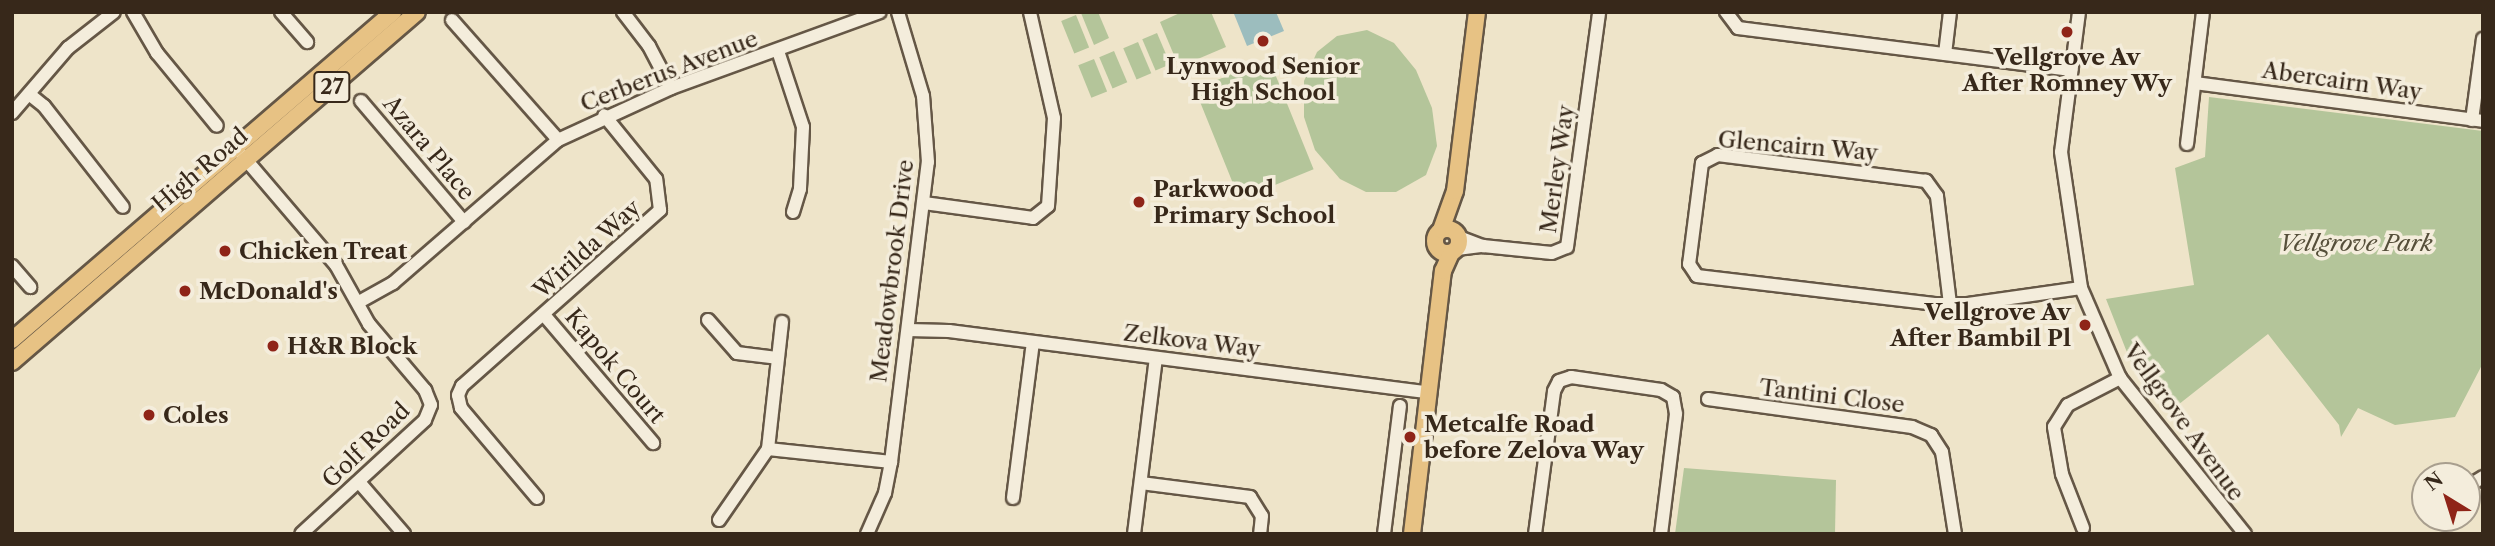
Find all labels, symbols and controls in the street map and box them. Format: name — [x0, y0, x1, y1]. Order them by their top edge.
street label: Cerberus Avenue — [576, 24, 762, 118]
marker: Vellgrove Av After Romney Wy — [2059, 24, 2075, 40]
marker: Lynwood Senior High School — [1255, 33, 1271, 49]
place label: Vellgrove Av After Romney Wy — [1961, 43, 2173, 97]
place label: Lynwood Senior High School — [1166, 52, 1360, 106]
street label: Abercairn Way — [2260, 56, 2424, 106]
road number: 27 — [313, 70, 351, 104]
street label: Azara Place — [377, 90, 481, 206]
street label: Merley Way — [1534, 102, 1580, 236]
street label: High Road — [147, 122, 253, 218]
street label: Glencairn Way — [1716, 125, 1880, 167]
street label: Meadowbrook Drive — [865, 158, 919, 384]
place label: Parkwood Primary School — [1153, 175, 1336, 229]
street label: Wirilda Way — [527, 193, 647, 305]
marker: Parkwood Primary School — [1131, 194, 1147, 210]
park label: Vellgrove Park — [2279, 229, 2433, 257]
place label: Chicken Treat — [239, 237, 408, 265]
marker: Chicken Treat — [217, 243, 233, 259]
place label: McDonald's — [199, 277, 338, 305]
marker: McDonald's — [177, 283, 193, 299]
place label: Vellgrove Av After Bambil Pl — [1890, 298, 2071, 352]
street label: Kapok Court — [559, 303, 671, 429]
marker: Vellgrove Av After Bambil Pl — [2077, 317, 2093, 333]
street label: Zelkova Way — [1122, 319, 1262, 363]
place label: H&R Block — [287, 332, 418, 360]
marker: H&R Block — [265, 338, 281, 354]
street label: Vellgrove Avenue — [2117, 338, 2251, 506]
street label: Tantini Close — [1758, 373, 1906, 419]
street label: Golf Road — [317, 397, 415, 493]
place label: Coles — [163, 401, 229, 429]
marker: Coles — [141, 407, 157, 423]
place label: Metcalfe Road before Zelova Way — [1424, 410, 1645, 464]
marker: Metcalfe Road before Zelova Way — [1402, 429, 1418, 445]
north arrow — [2411, 462, 2481, 532]
text: N — [2420, 467, 2448, 496]

